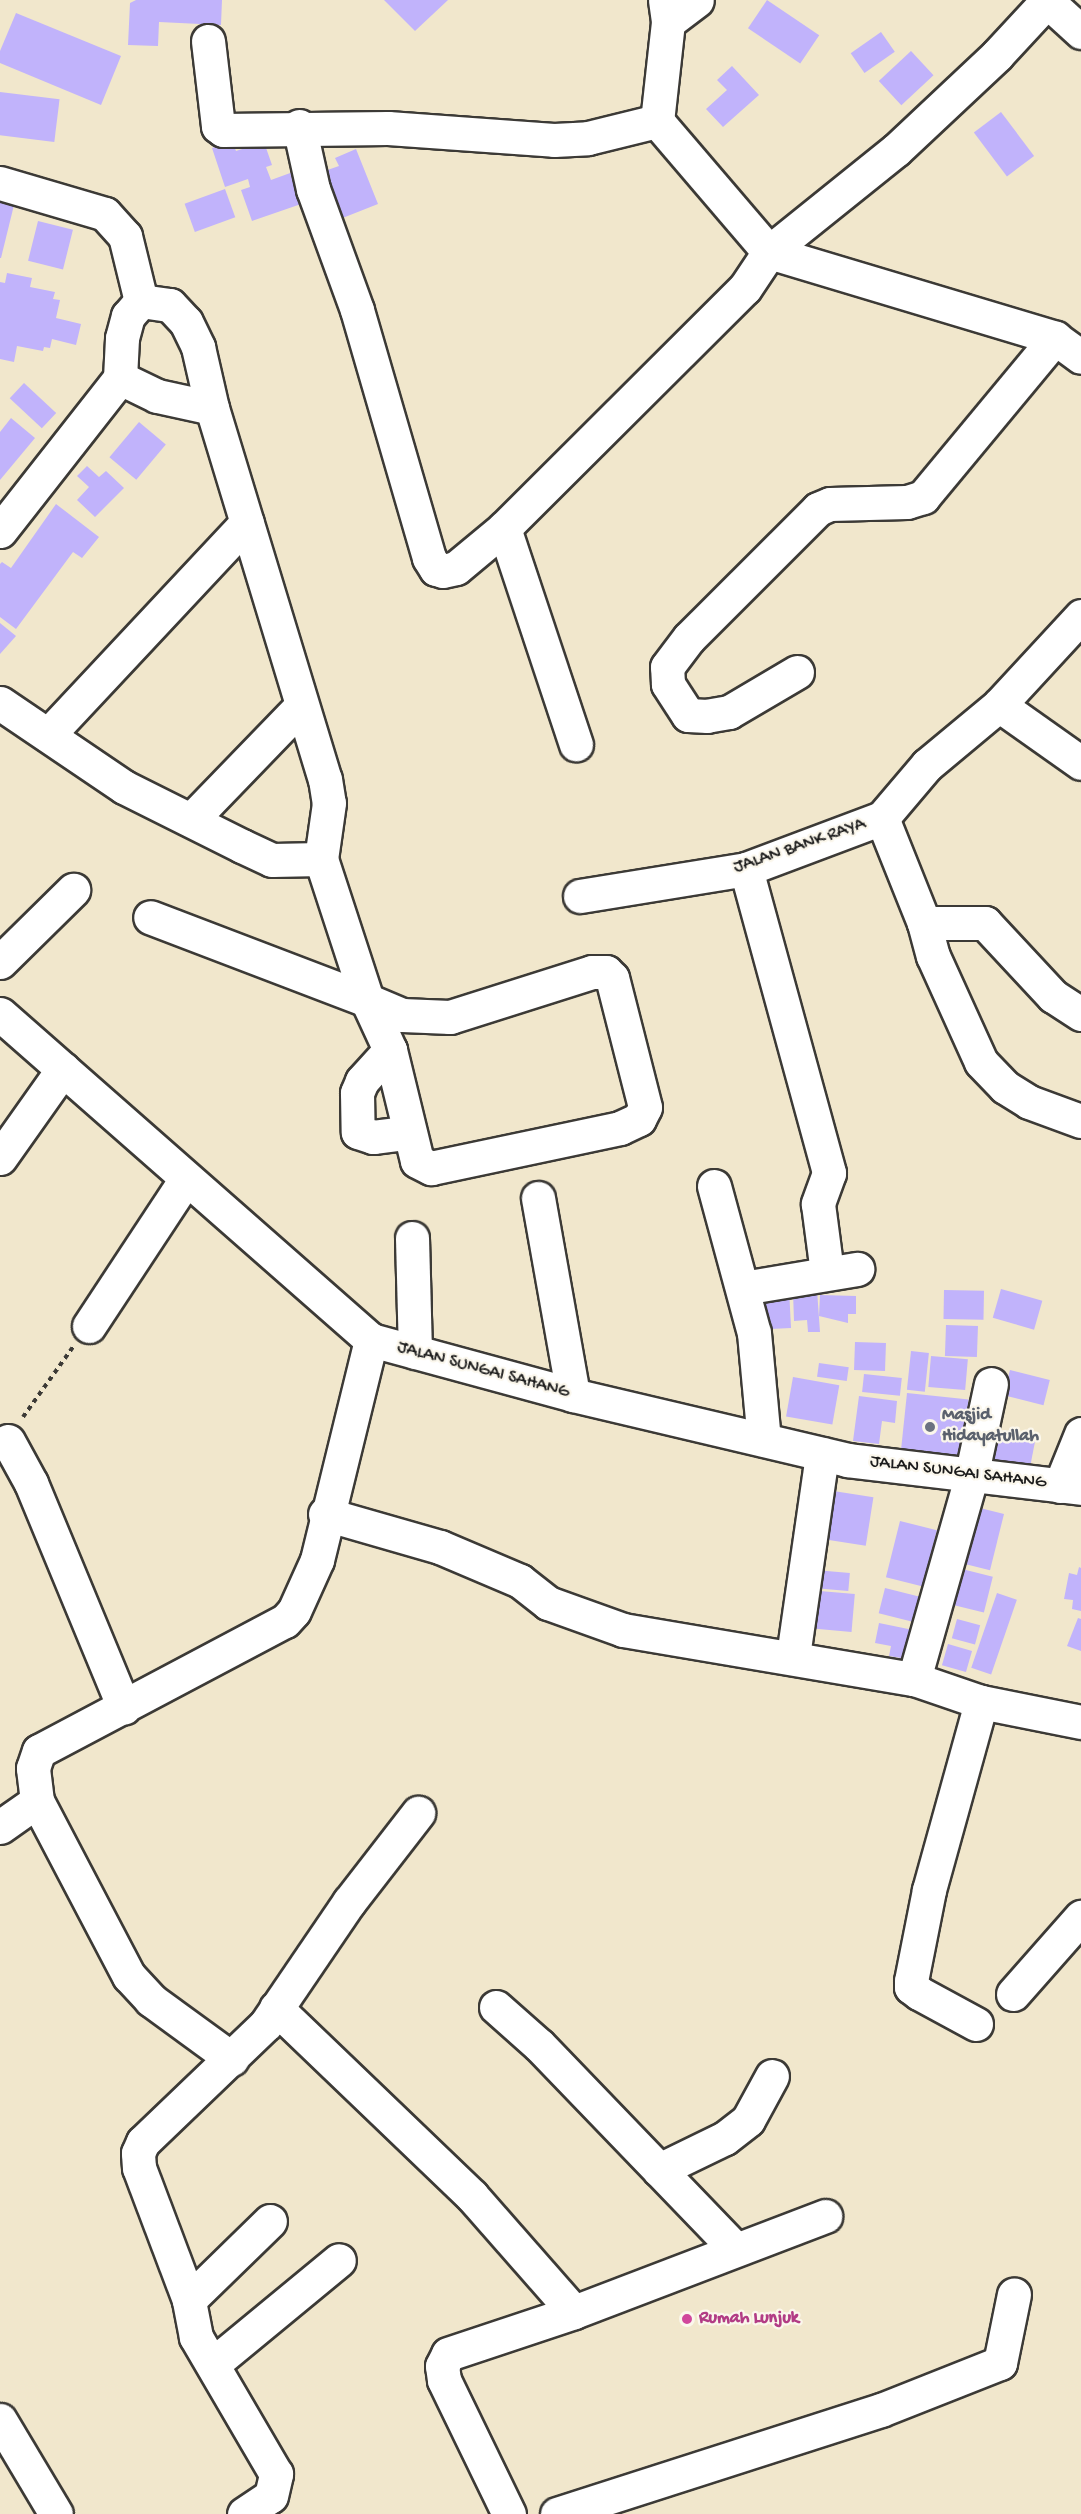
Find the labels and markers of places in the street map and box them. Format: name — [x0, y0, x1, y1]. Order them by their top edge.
place label: Masjid Hidayatullah — [942, 1406, 1039, 1448]
marker: Masjid Hidayatullah — [923, 1420, 937, 1434]
place label: Rumah Lunjuk — [699, 2308, 799, 2330]
marker: Rumah Lunjuk — [680, 2312, 694, 2326]

